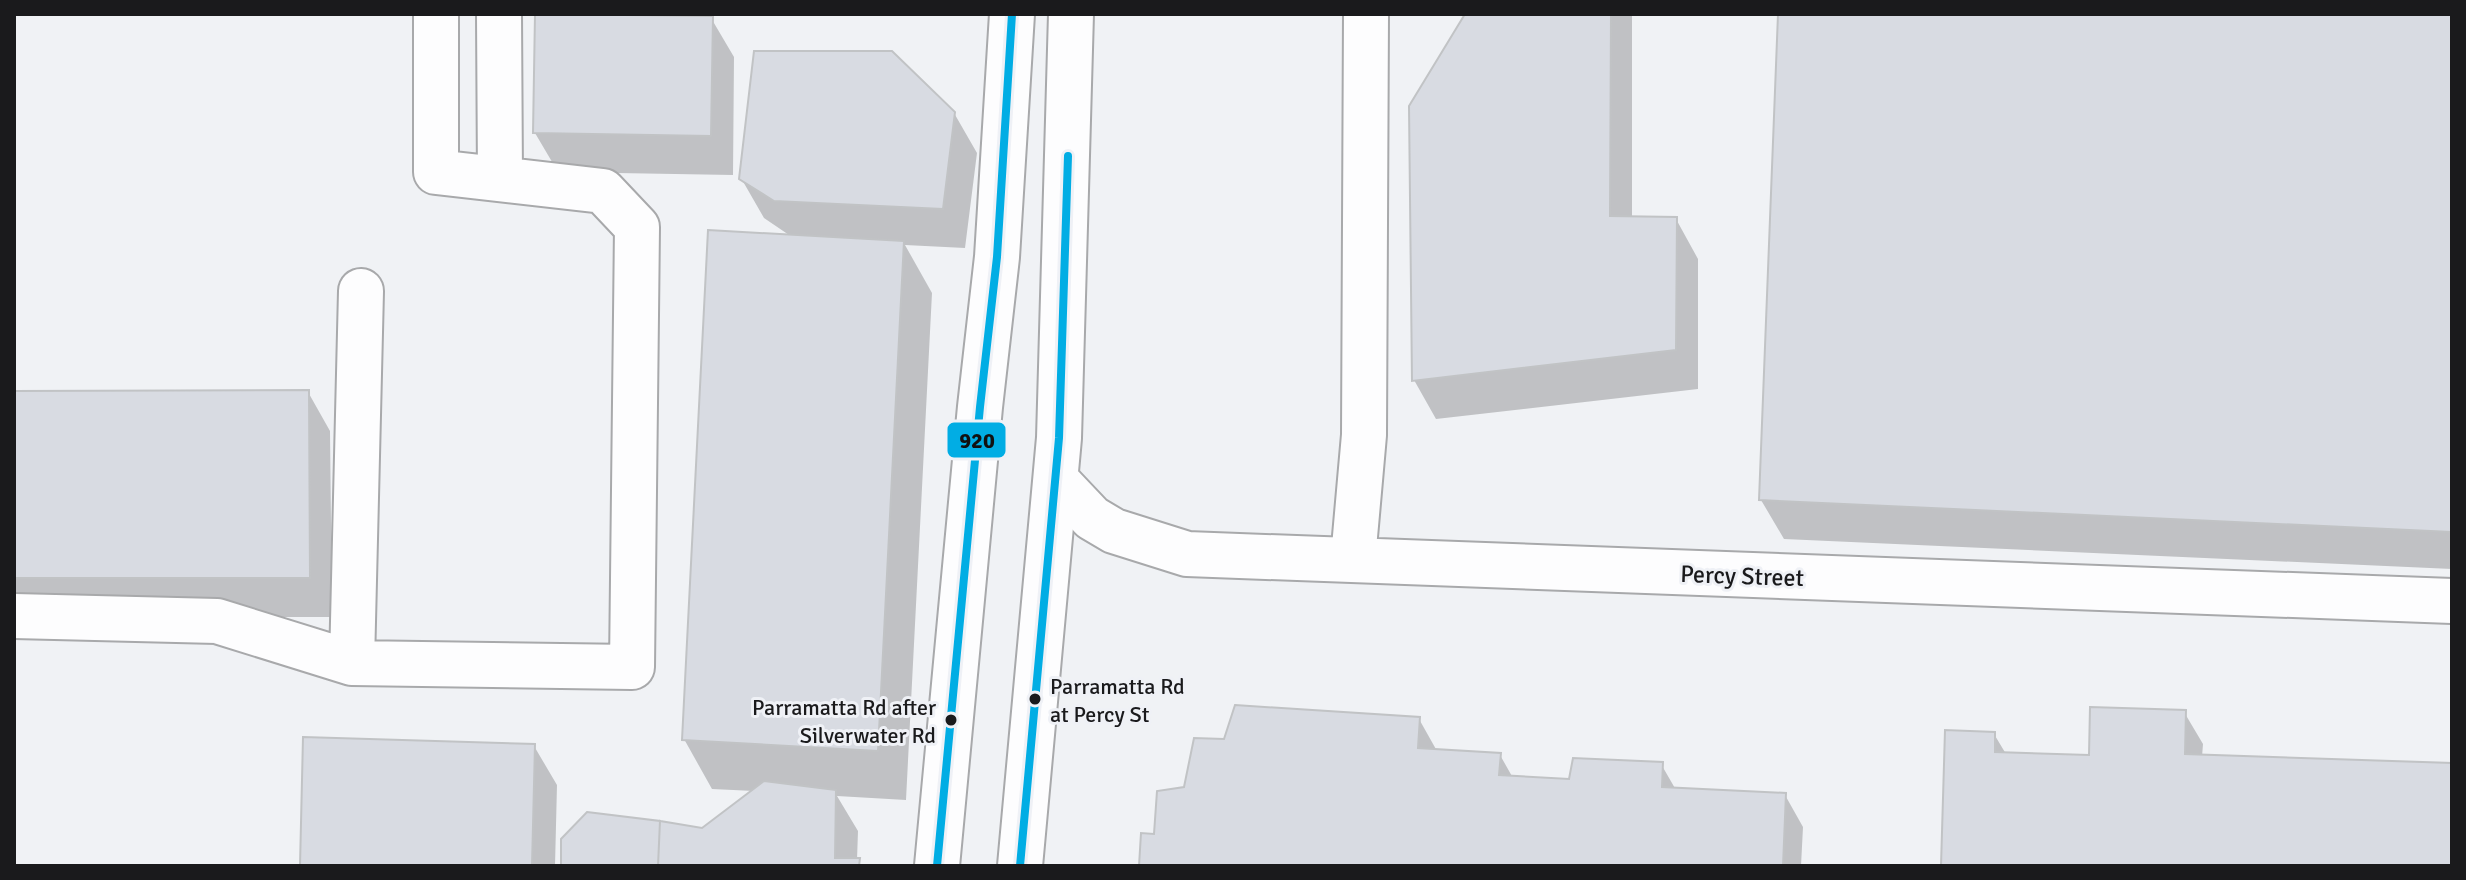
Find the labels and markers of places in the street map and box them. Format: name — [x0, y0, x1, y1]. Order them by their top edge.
place label: Parramatta Rd at Percy St — [1050, 673, 1185, 728]
marker: Parramatta Rd at Percy St — [1027, 691, 1043, 707]
place label: Parramatta Rd after Silverwater Rd — [752, 694, 936, 749]
marker: Parramatta Rd after Silverwater Rd — [943, 712, 959, 728]

